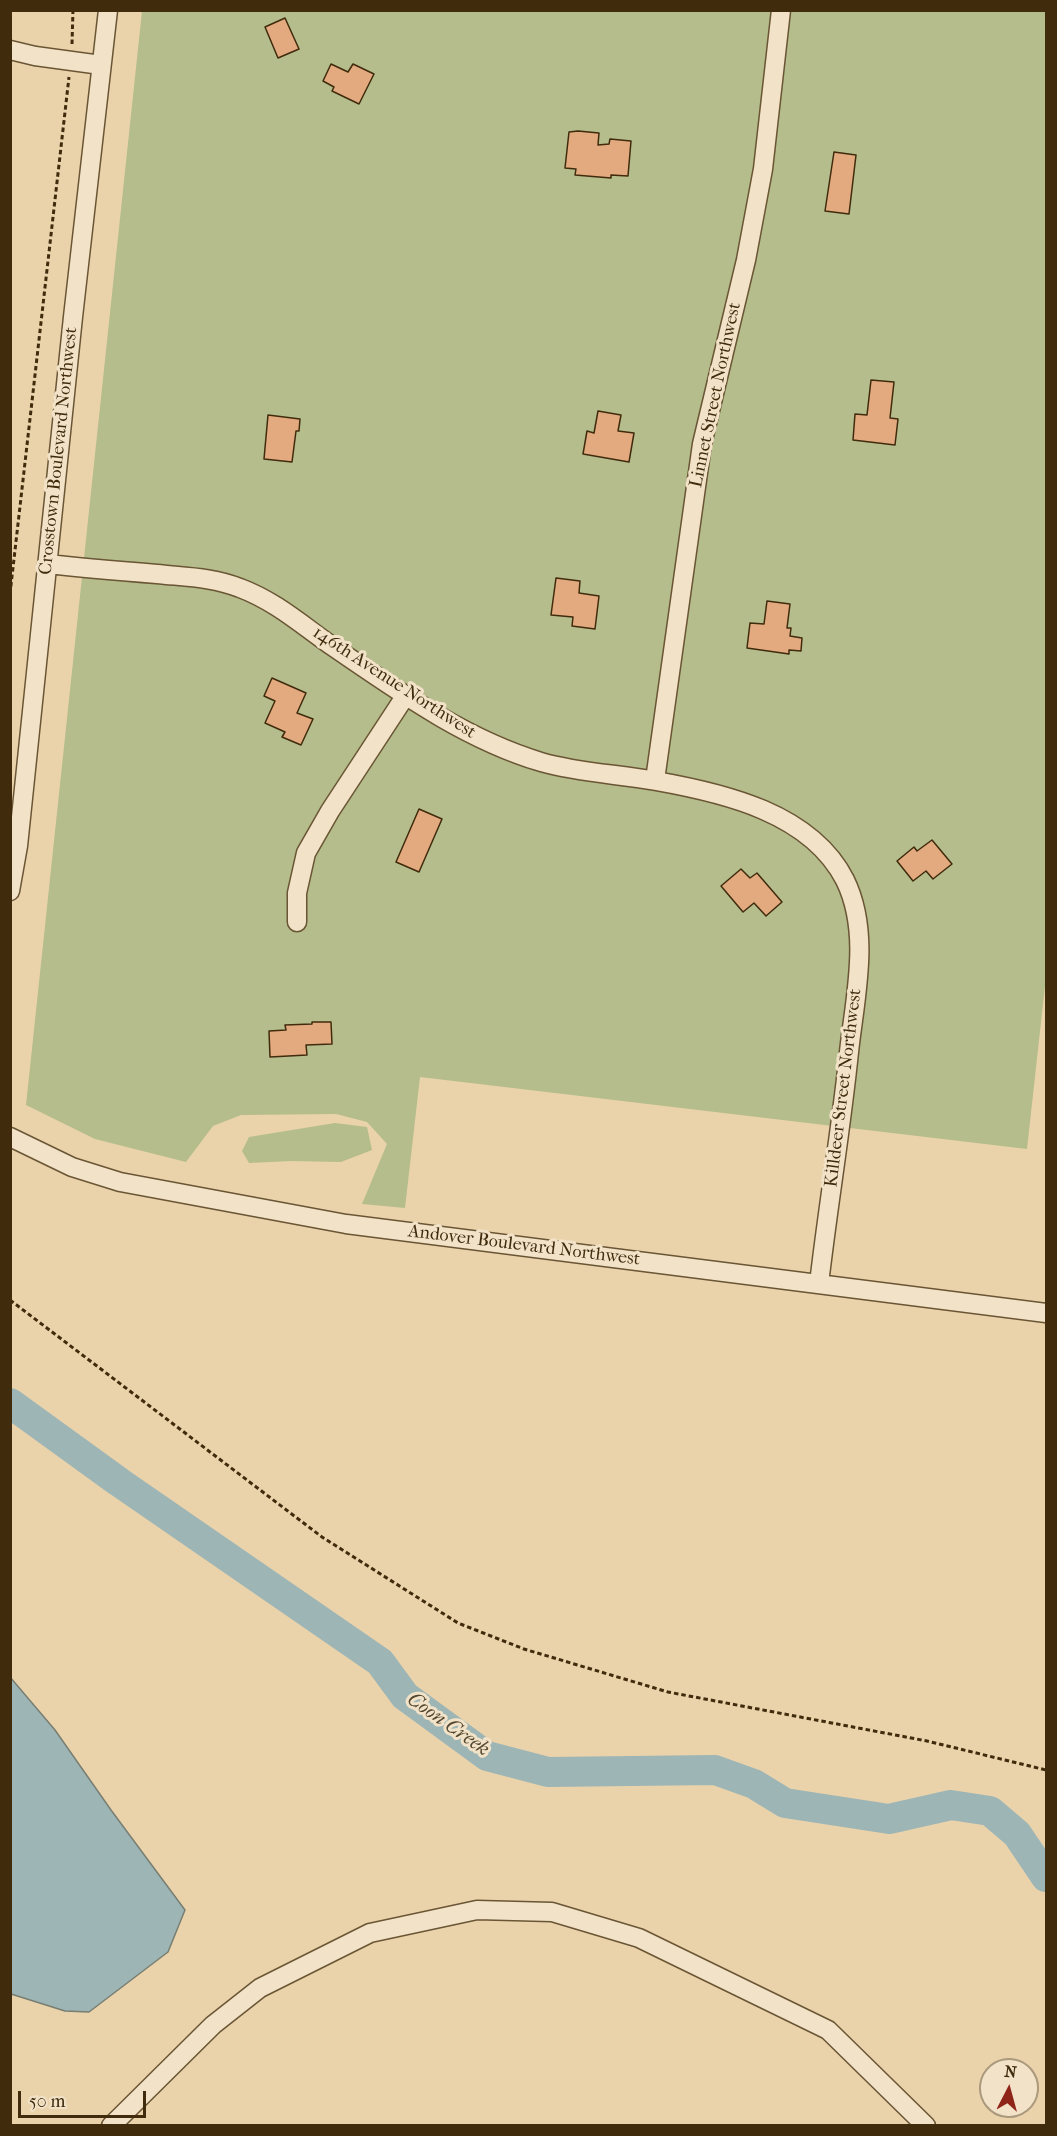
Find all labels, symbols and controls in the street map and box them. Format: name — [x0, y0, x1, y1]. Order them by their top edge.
street label: Linnet Street Northwest — [686, 300, 746, 490]
street label: Crosstown Boulevard Northwest — [35, 326, 83, 576]
street label: 146th Avenue Northwest — [308, 622, 480, 744]
street label: Killdeer Street Northwest — [821, 987, 867, 1189]
street label: Andover Boulevard Northwest — [407, 1221, 641, 1271]
water label: Coon Creek — [402, 1688, 494, 1762]
north arrow — [979, 2058, 1039, 2118]
text: N — [1004, 2062, 1018, 2082]
scale bar — [21, 2079, 148, 2117]
text: 50 m — [29, 2091, 65, 2112]

